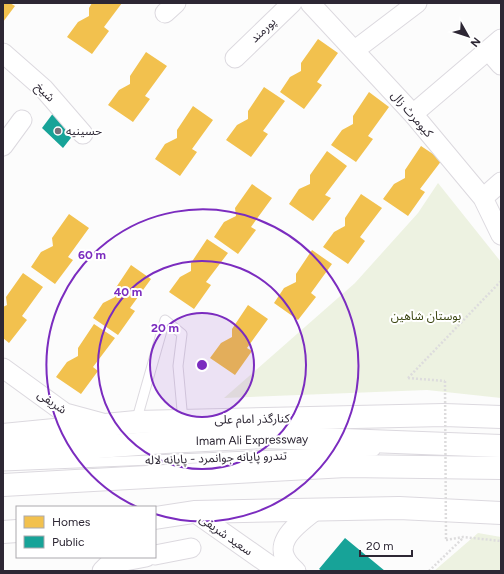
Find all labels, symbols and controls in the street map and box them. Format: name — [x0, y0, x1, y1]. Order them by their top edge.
street label: پورمند — [247, 15, 279, 46]
north arrow — [448, 16, 488, 56]
text: N — [468, 35, 483, 49]
street label: شیخ — [31, 79, 58, 106]
street label: کیومرث زال — [388, 88, 436, 141]
place label: حسینیه — [66, 124, 102, 138]
marker: حسینیه — [53, 126, 63, 136]
text: 60 m — [78, 248, 106, 262]
text: 40 m — [114, 285, 142, 299]
park label: بوستان شاهین — [391, 309, 461, 323]
text: 20 m — [151, 321, 179, 335]
centre of rings — [195, 358, 209, 372]
street label: شریفی — [35, 387, 69, 417]
street label: کنارگذر امام علی — [214, 411, 291, 429]
street label: Imam Ali Expressway — [196, 432, 309, 448]
street label: تندرو پایانه جوانمرد - پایانه لاله — [145, 449, 288, 469]
legend — [16, 506, 156, 558]
street label: سعید شریفی — [197, 512, 255, 558]
text: Homes — [52, 515, 91, 529]
scale bar — [360, 532, 412, 558]
text: Public — [52, 535, 85, 549]
text: 20 m — [366, 539, 394, 553]

